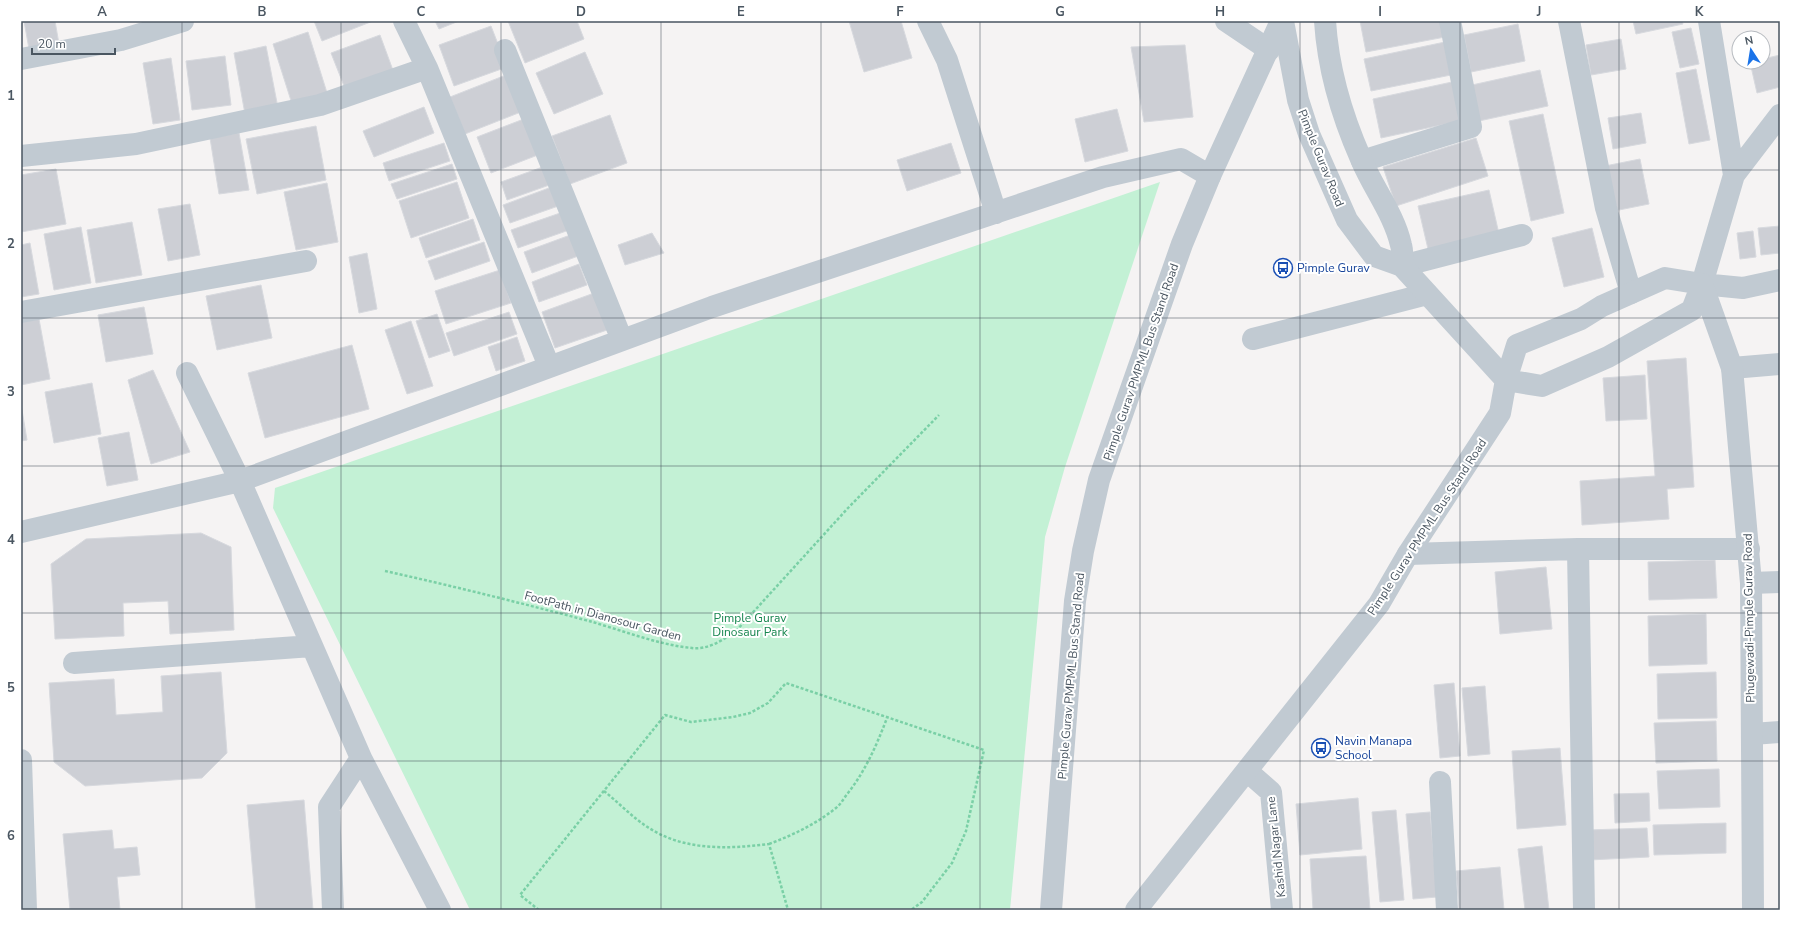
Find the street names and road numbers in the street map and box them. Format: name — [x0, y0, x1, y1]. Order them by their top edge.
street label: Pimple Gurav Road — [1294, 107, 1348, 209]
street label: Pimple Gurav PMPML Bus Stand Road — [1100, 261, 1182, 463]
street label: Pimple Gurav PMPML Bus Stand Road — [1364, 436, 1490, 618]
street label: Phugewadi-Pimple Gurav Road — [1740, 533, 1758, 703]
street label: Pimple Gurav PMPML Bus Stand Road — [1054, 572, 1088, 780]
street label: FootPath in Dianosour Garden — [523, 587, 683, 645]
street label: Kashid Nagar Lane — [1263, 796, 1289, 898]

